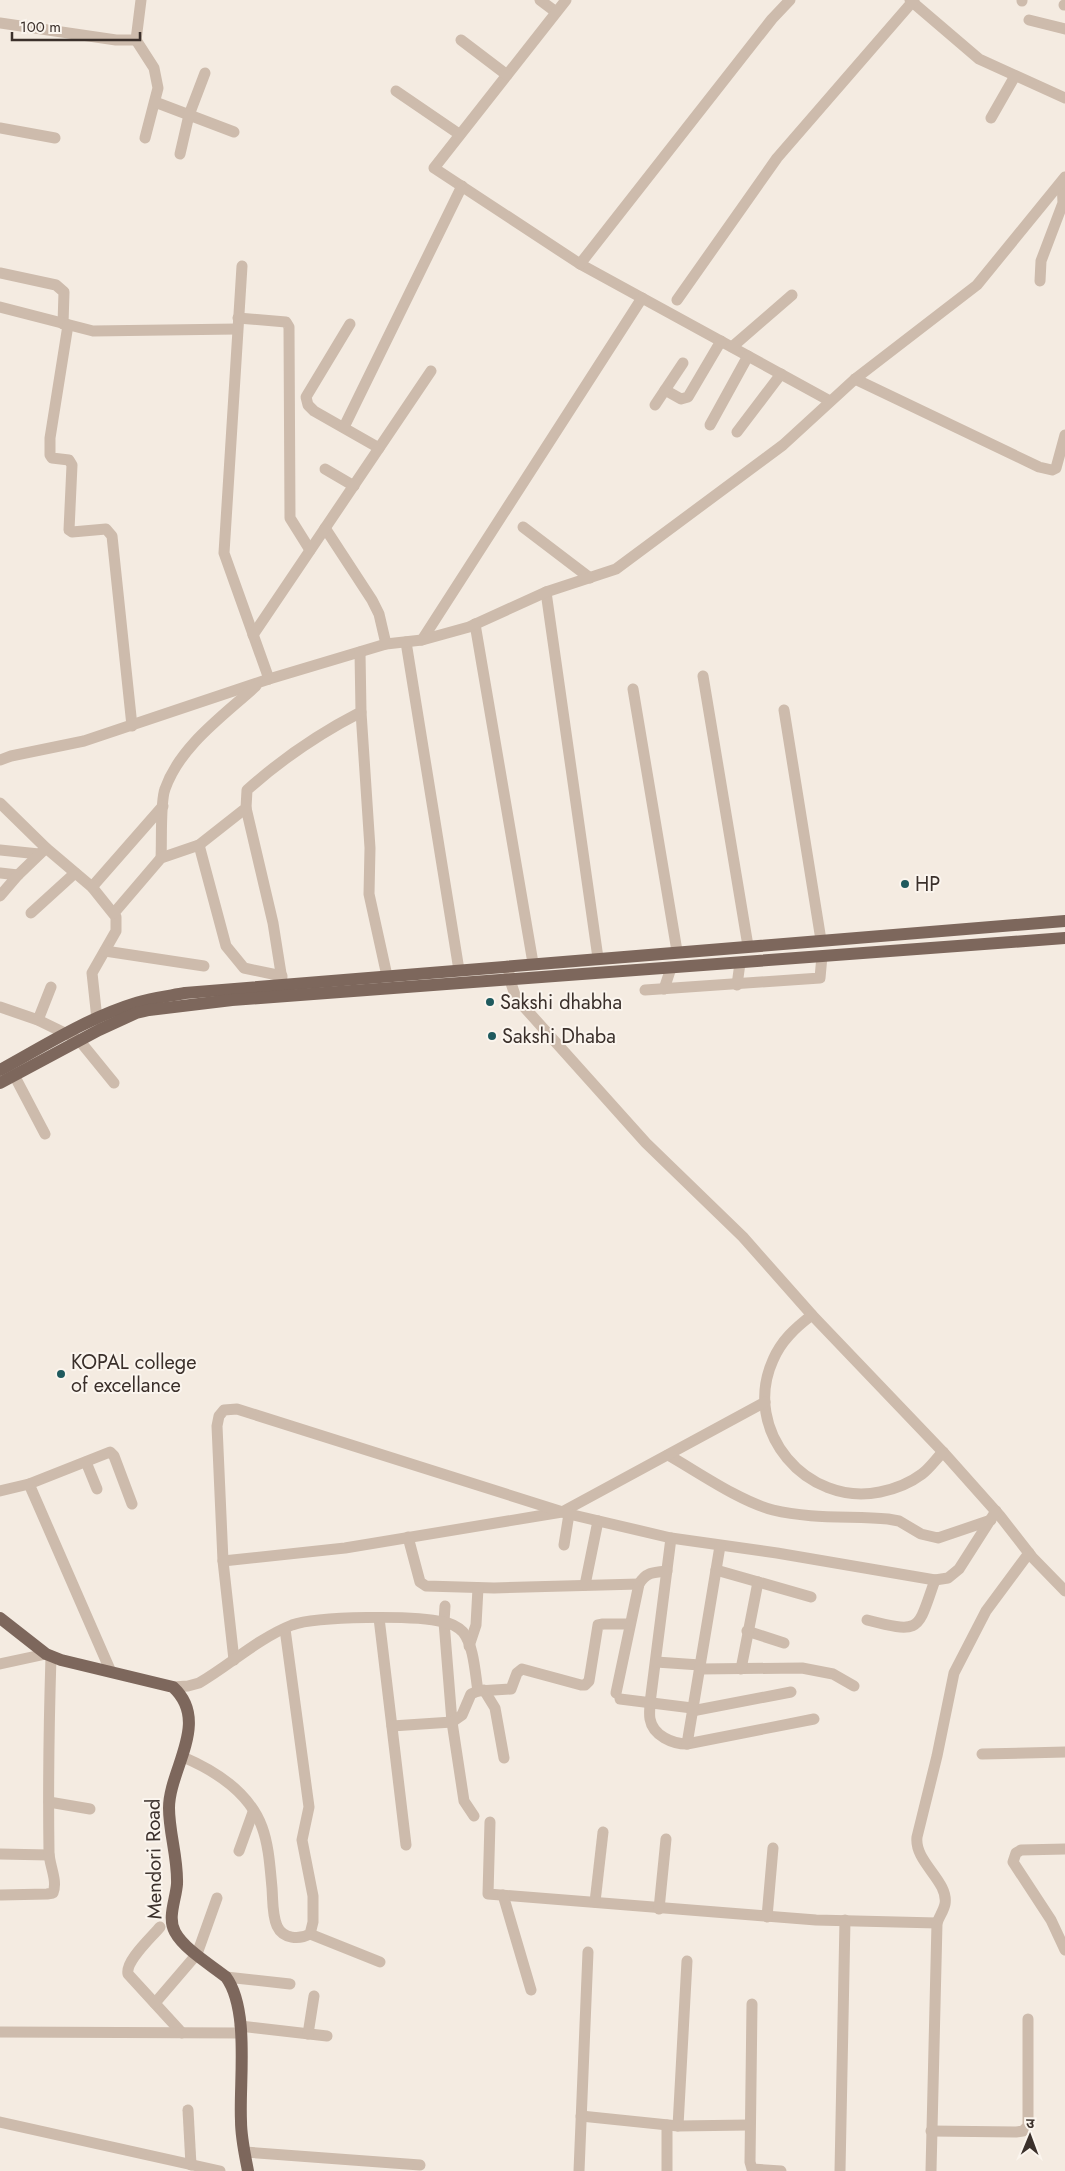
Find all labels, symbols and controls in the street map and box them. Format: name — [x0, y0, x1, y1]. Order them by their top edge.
scale bar — [12, 10, 140, 42]
text: 100 m — [20, 16, 61, 38]
place label: HP — [915, 870, 940, 899]
marker: HP — [899, 878, 911, 890]
place label: Sakshi dhabha — [500, 988, 622, 1017]
marker: Sakshi dhabha — [484, 996, 496, 1008]
place label: Sakshi Dhaba — [502, 1022, 616, 1051]
marker: Sakshi Dhaba — [486, 1030, 498, 1042]
place label: KOPAL college of excellance — [71, 1348, 197, 1400]
marker: KOPAL college of excellance — [55, 1368, 67, 1380]
street label: Mendori Road — [138, 1798, 170, 1920]
north arrow — [1005, 2111, 1055, 2161]
text: उ — [1026, 2113, 1035, 2133]

